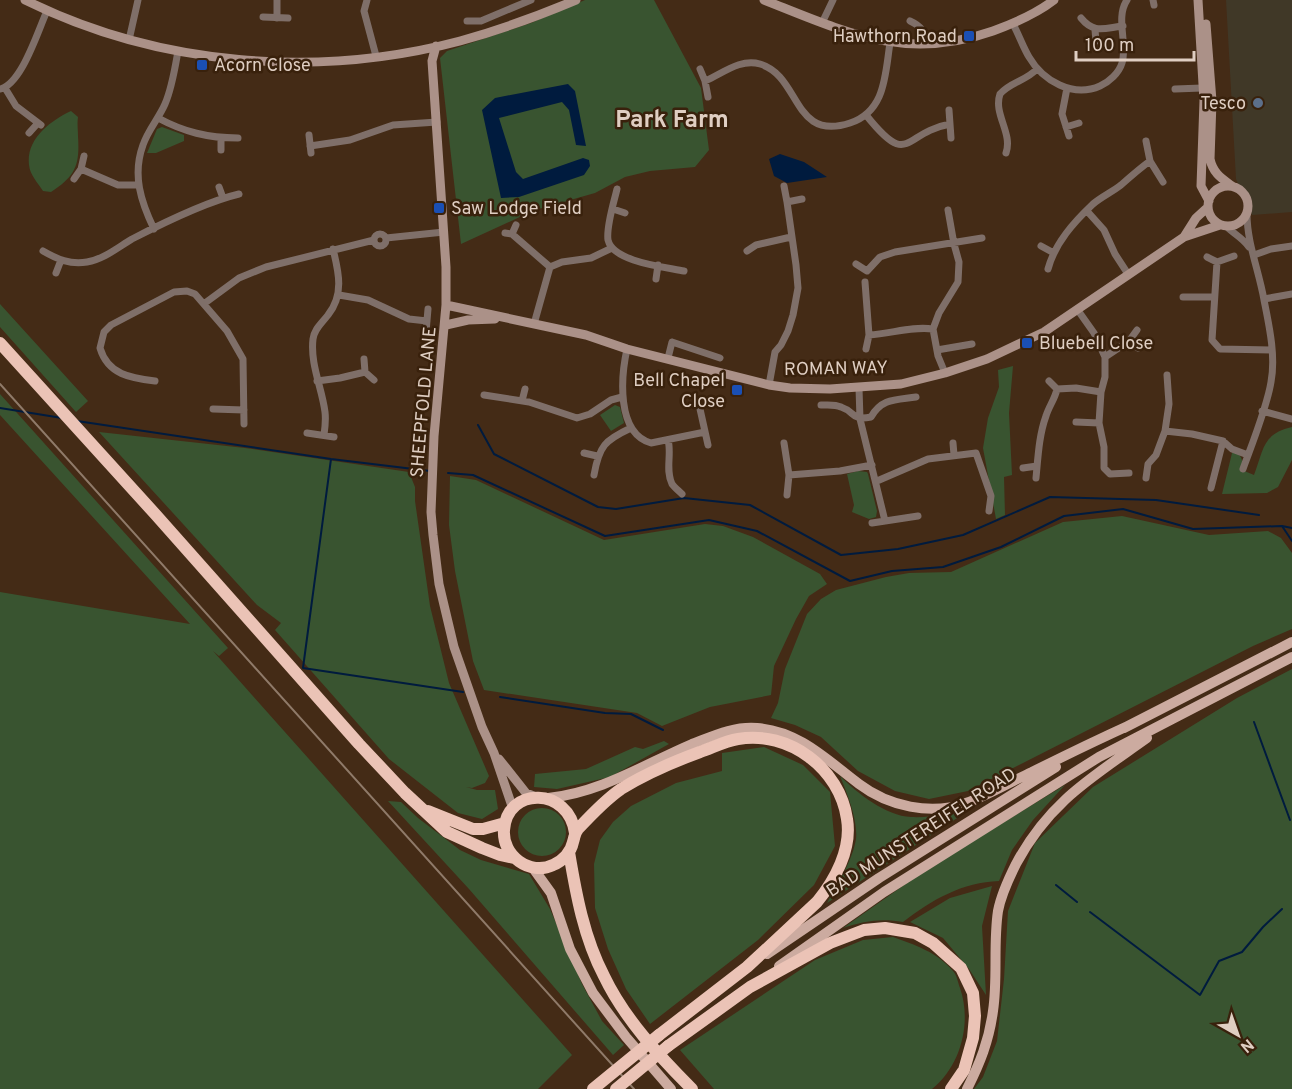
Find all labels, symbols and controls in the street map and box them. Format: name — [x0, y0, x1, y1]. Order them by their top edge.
scale bar — [1076, 24, 1194, 62]
place label: Hawthorn Road — [833, 26, 957, 49]
marker: Hawthorn Road — [962, 29, 976, 43]
text: 100 m — [1085, 35, 1134, 58]
place label: Acorn Close — [214, 55, 311, 78]
marker: Acorn Close — [195, 58, 209, 72]
place label: Tesco — [1200, 93, 1246, 116]
marker: Tesco — [1251, 96, 1265, 110]
district label: Park Farm — [615, 106, 729, 136]
place label: Saw Lodge Field — [451, 198, 582, 221]
marker: Saw Lodge Field — [432, 201, 446, 215]
street label: SHEEPFOLD LANE — [406, 326, 443, 479]
place label: Bluebell Close — [1039, 333, 1153, 356]
marker: Bluebell Close — [1020, 336, 1034, 350]
street label: ROMAN WAY — [784, 357, 888, 382]
place label: Bell Chapel Close — [633, 370, 725, 414]
marker: Bell Chapel Close — [730, 383, 744, 397]
street label: BAD MUNSTEREIFEL ROAD — [823, 763, 1021, 903]
north arrow — [1208, 1005, 1268, 1065]
text: N — [1236, 1034, 1257, 1056]

